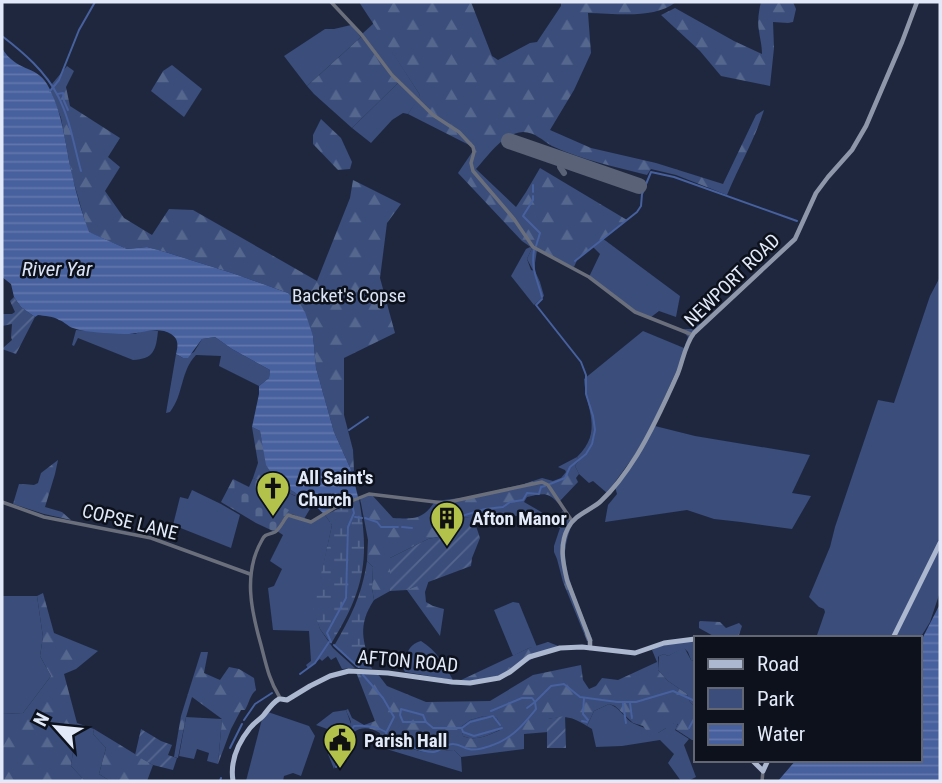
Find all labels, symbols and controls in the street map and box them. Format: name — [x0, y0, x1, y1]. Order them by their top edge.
street label: NEWPORT ROAD — [679, 229, 785, 331]
water label: River Yar — [22, 257, 93, 281]
park label: Backet's Copse — [292, 284, 406, 307]
place label: All Saint's Church — [298, 466, 373, 511]
church icon: All Saint's Church — [254, 469, 292, 518]
street label: COPSE LANE — [80, 499, 180, 545]
building icon: Afton Manor — [428, 499, 466, 548]
place label: Afton Manor — [472, 507, 567, 530]
legend — [694, 636, 921, 762]
street label: AFTON ROAD — [357, 645, 459, 677]
text: Road — [757, 652, 799, 676]
text: Park — [757, 687, 795, 711]
north arrow — [21, 692, 91, 762]
text: N — [28, 709, 54, 730]
public building icon: Parish Hall — [321, 721, 359, 770]
text: Water — [757, 722, 805, 746]
place label: Parish Hall — [364, 729, 447, 752]

